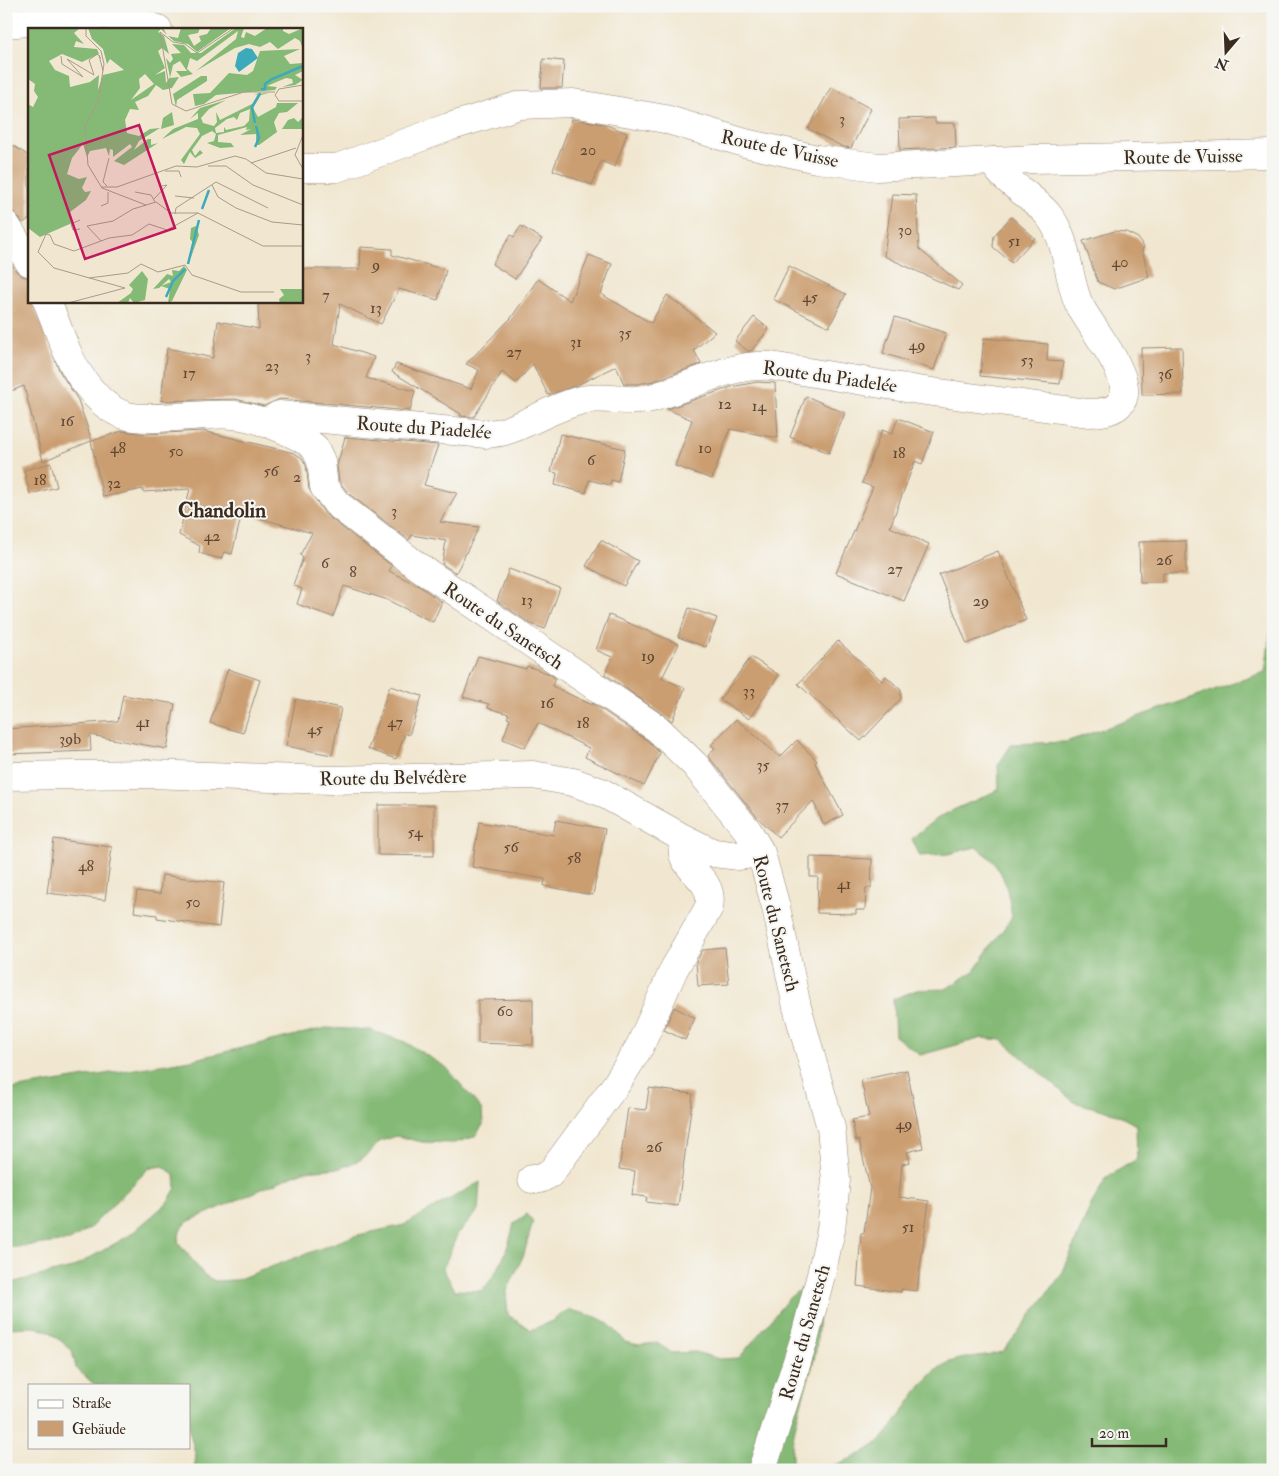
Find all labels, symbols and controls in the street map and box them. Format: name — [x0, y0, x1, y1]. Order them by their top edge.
inset map — [28, 28, 302, 302]
north arrow — [1202, 28, 1252, 78]
text: N — [1213, 54, 1232, 74]
house number: 3 — [839, 109, 845, 129]
street label: Route de Vuisse — [719, 125, 841, 173]
house number: 20 — [580, 140, 596, 160]
street label: Route de Vuisse — [1123, 144, 1243, 170]
house number: 30 — [898, 220, 912, 240]
house number: 51 — [1008, 231, 1020, 251]
house number: 40 — [1112, 252, 1128, 272]
house number: 9 — [371, 255, 380, 275]
house number: 7 — [322, 285, 330, 305]
house number: 45 — [802, 287, 818, 307]
house number: 13 — [370, 298, 382, 318]
house number: 35 — [618, 323, 632, 343]
house number: 31 — [570, 332, 582, 352]
house number: 49 — [909, 335, 925, 355]
house number: 27 — [506, 342, 522, 362]
house number: 3 — [305, 346, 311, 366]
house number: 53 — [1020, 350, 1034, 370]
house number: 23 — [265, 356, 279, 376]
street label: Route du Piadelée — [761, 356, 899, 398]
house number: 17 — [182, 363, 196, 383]
house number: 36 — [1158, 364, 1173, 384]
house number: 12 — [718, 394, 732, 414]
house number: 14 — [752, 396, 768, 416]
house number: 16 — [60, 411, 75, 431]
street label: Route du Piadelée — [356, 411, 492, 445]
house number: 48 — [110, 438, 127, 458]
house number: 10 — [698, 438, 712, 458]
house number: 50 — [168, 441, 184, 461]
house number: 18 — [892, 443, 906, 463]
house number: 6 — [587, 450, 596, 470]
house number: 56 — [263, 461, 279, 481]
house number: 2 — [293, 467, 301, 487]
house number: 18 — [33, 470, 47, 490]
house number: 32 — [107, 473, 121, 493]
district label: Chandolin — [178, 497, 266, 524]
house number: 3 — [391, 501, 397, 521]
house number: 42 — [204, 526, 220, 546]
house number: 26 — [1156, 550, 1173, 570]
house number: 6 — [321, 553, 330, 573]
house number: 27 — [887, 559, 903, 579]
house number: 8 — [349, 562, 357, 582]
street label: Route du Sanetsch — [439, 577, 568, 675]
house number: 13 — [521, 590, 533, 610]
house number: 29 — [973, 591, 989, 611]
house number: 19 — [641, 646, 655, 666]
house number: 33 — [743, 681, 755, 701]
house number: 16 — [540, 693, 555, 713]
house number: 41 — [136, 712, 150, 732]
house number: 47 — [387, 712, 403, 732]
house number: 18 — [576, 713, 590, 733]
house number: 45 — [307, 719, 323, 739]
house number: 39b — [59, 729, 81, 749]
house number: 35 — [756, 755, 770, 775]
street label: Route du Belvédère — [319, 765, 467, 791]
house number: 37 — [775, 795, 789, 815]
house number: 54 — [407, 822, 424, 842]
house number: 56 — [503, 837, 519, 857]
house number: 58 — [567, 848, 582, 868]
street label: Route du Sanetsch — [747, 852, 805, 994]
house number: 48 — [78, 856, 95, 876]
house number: 41 — [837, 874, 851, 894]
house number: 50 — [185, 892, 201, 912]
house number: 60 — [497, 1001, 513, 1021]
house number: 49 — [896, 1114, 912, 1134]
house number: 26 — [646, 1137, 663, 1157]
house number: 51 — [902, 1217, 914, 1237]
street label: Route du Sanetsch — [774, 1262, 836, 1403]
legend — [28, 1384, 190, 1448]
text: Straße — [72, 1394, 111, 1413]
scale bar — [1092, 1416, 1165, 1448]
text: Gebäude — [72, 1420, 126, 1439]
text: 20 m — [1099, 1424, 1129, 1443]

